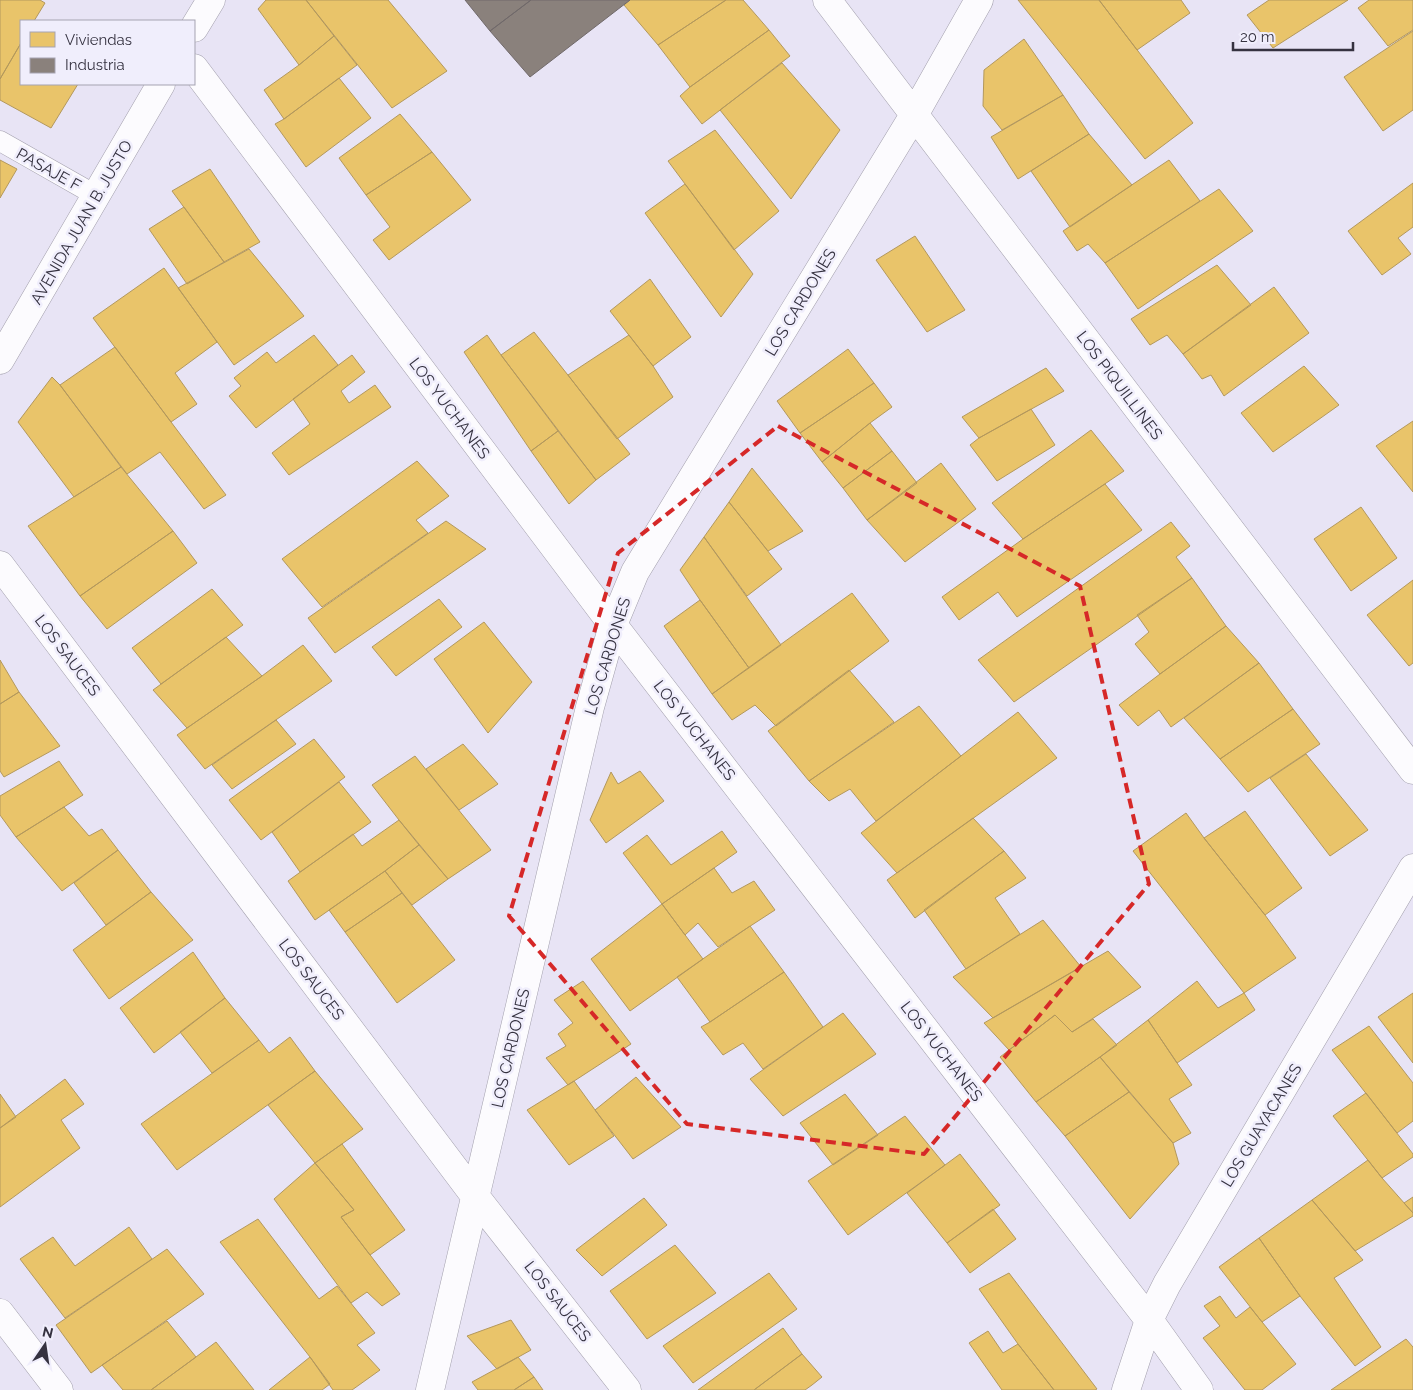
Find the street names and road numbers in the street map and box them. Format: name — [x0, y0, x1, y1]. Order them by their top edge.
street label: AVENIDA JUAN B. JUSTO — [27, 137, 136, 308]
street label: PASAJE F — [13, 144, 84, 195]
street label: LOS CARDONES — [761, 245, 840, 359]
street label: LOS PIQUILLINES — [1073, 327, 1167, 444]
street label: LOS YUCHANES — [405, 354, 494, 463]
street label: LOS CARDONES — [581, 595, 634, 717]
street label: LOS SAUCES — [31, 611, 105, 700]
street label: LOS YUCHANES — [650, 676, 740, 784]
street label: LOS SAUCES — [275, 935, 349, 1024]
street label: LOS CARDONES — [488, 986, 534, 1110]
street label: LOS YUCHANES — [897, 997, 987, 1105]
street label: LOS GUAYACANES — [1217, 1060, 1306, 1190]
street label: LOS SAUCES — [520, 1257, 595, 1346]

